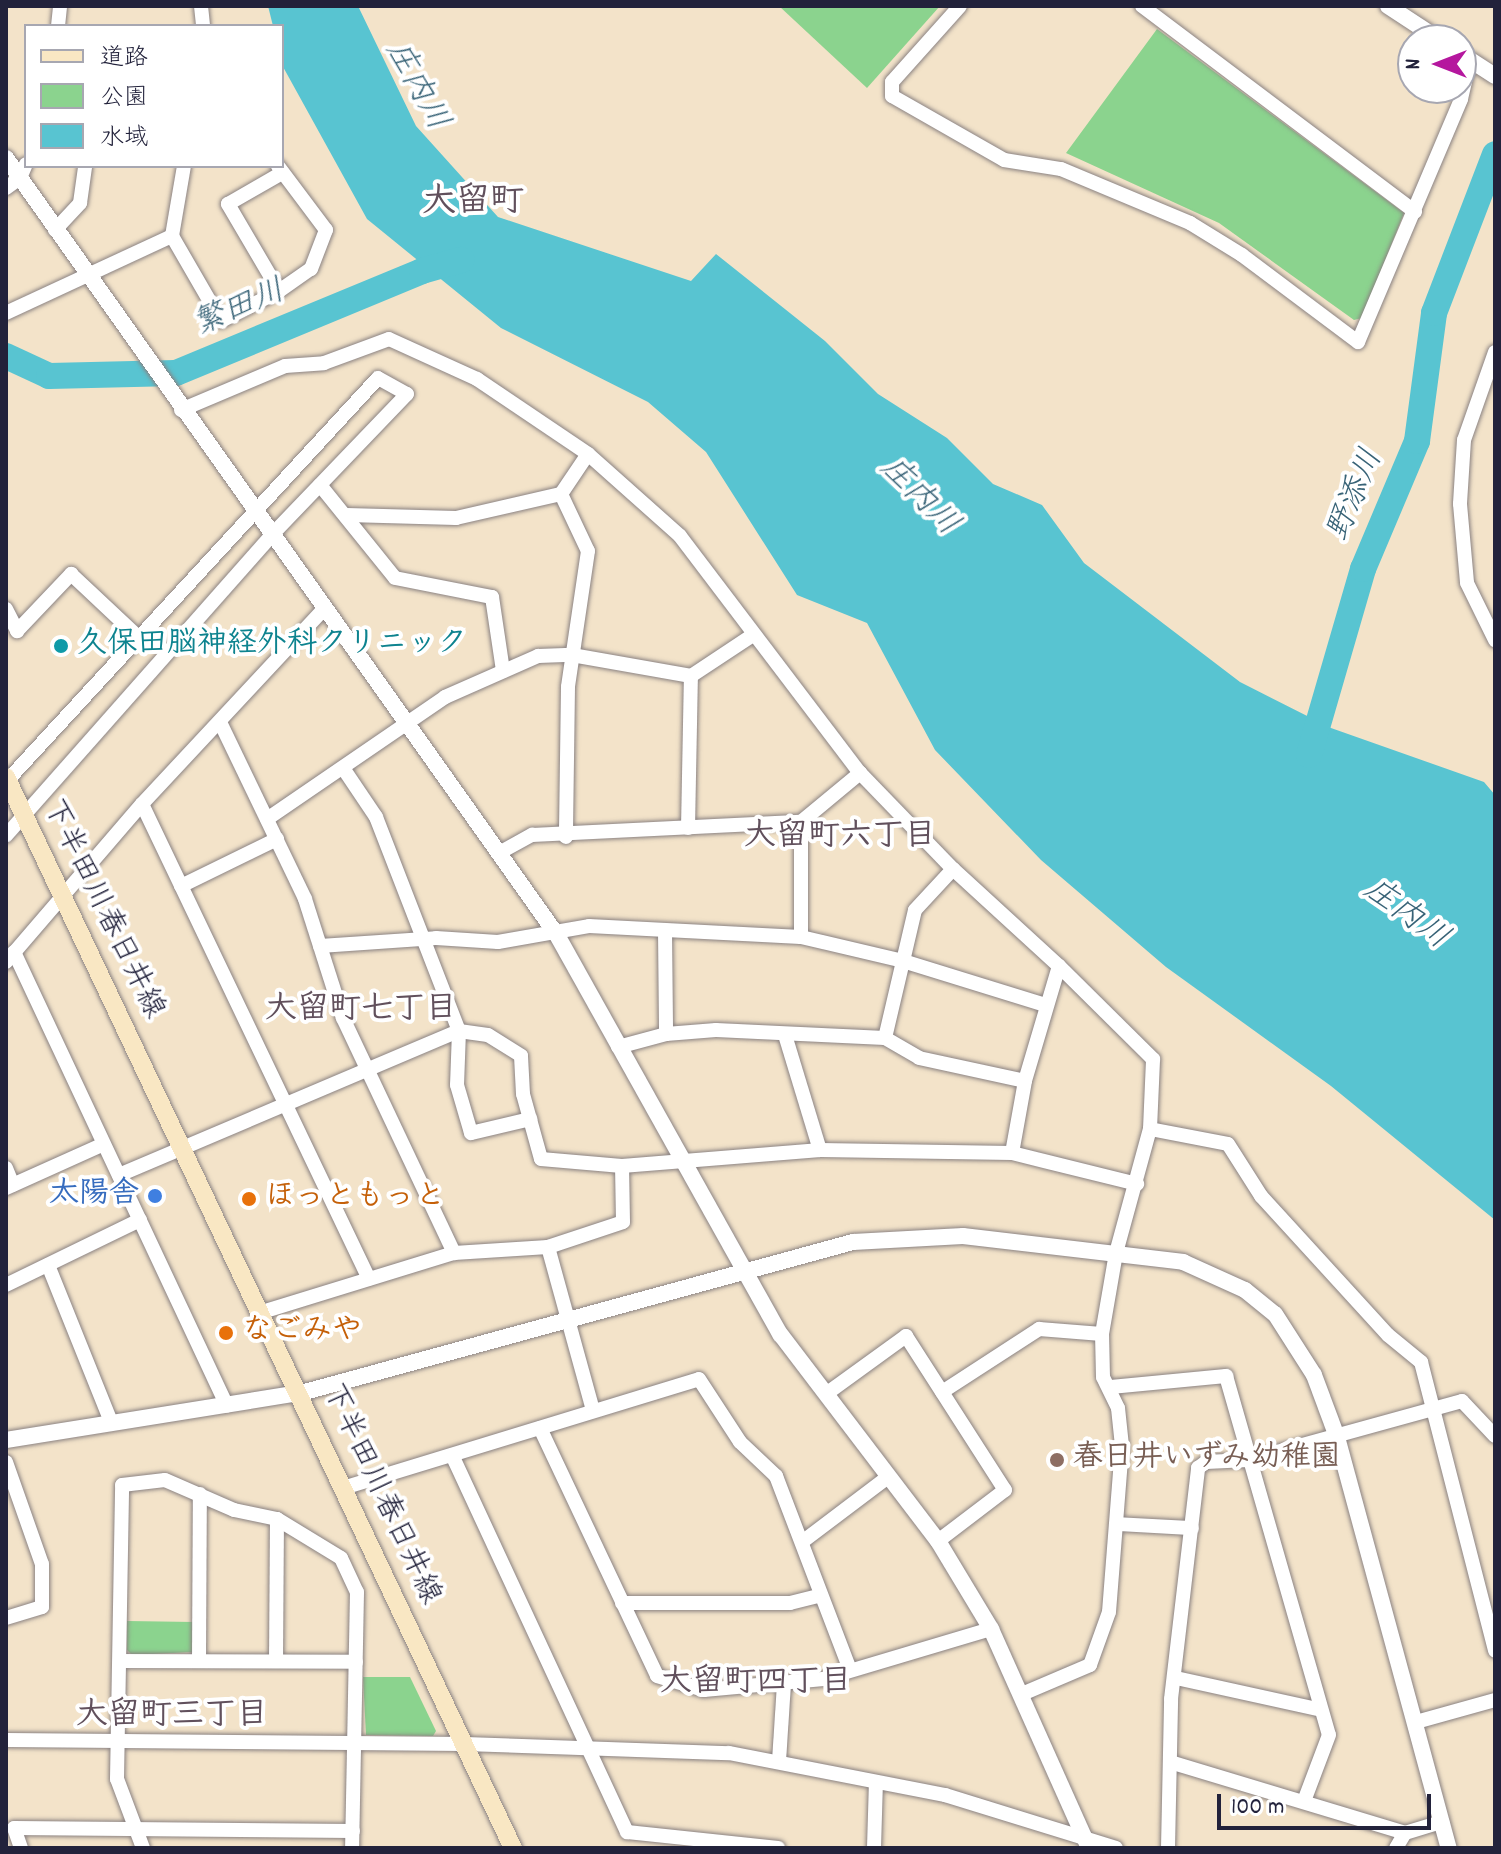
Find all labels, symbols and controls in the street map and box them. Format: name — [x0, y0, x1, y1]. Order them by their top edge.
legend — [24, 24, 284, 168]
north arrow — [1397, 24, 1477, 104]
water label: 庄内川 — [375, 36, 455, 138]
text: 道路 — [100, 42, 148, 76]
text: N — [1399, 59, 1430, 69]
text: 公園 — [100, 82, 148, 116]
text: 水域 — [100, 122, 148, 156]
district label: 大留町 — [422, 184, 524, 224]
water label: 繁田川 — [188, 274, 292, 346]
water label: 野添川 — [1321, 444, 1393, 548]
water label: 庄内川 — [870, 450, 966, 546]
place label: 久保田脳神経外科クリニック — [77, 628, 467, 664]
marker: 久保田脳神経外科クリニック — [52, 637, 70, 655]
street label: 下半田川春日井線 — [32, 794, 170, 1026]
district label: 大留町六丁目 — [744, 819, 936, 857]
water label: 庄内川 — [1355, 872, 1455, 960]
district label: 大留町七丁目 — [265, 992, 457, 1030]
place label: 太陽舎 — [49, 1178, 139, 1214]
place label: ほっともっと — [265, 1181, 445, 1217]
marker: 太陽舎 — [146, 1187, 164, 1205]
marker: ほっともっと — [240, 1190, 258, 1208]
place label: なごみや — [242, 1315, 362, 1351]
marker: なごみや — [217, 1324, 235, 1342]
street label: 下半田川春日井線 — [312, 1379, 446, 1611]
place label: 春日井いずみ幼稚園 — [1073, 1442, 1343, 1478]
marker: 春日井いずみ幼稚園 — [1048, 1451, 1066, 1469]
district label: 大留町四丁目 — [660, 1665, 852, 1703]
district label: 大留町三丁目 — [76, 1698, 268, 1736]
scale bar — [1221, 1778, 1435, 1828]
text: 100 m — [1231, 1791, 1284, 1825]

